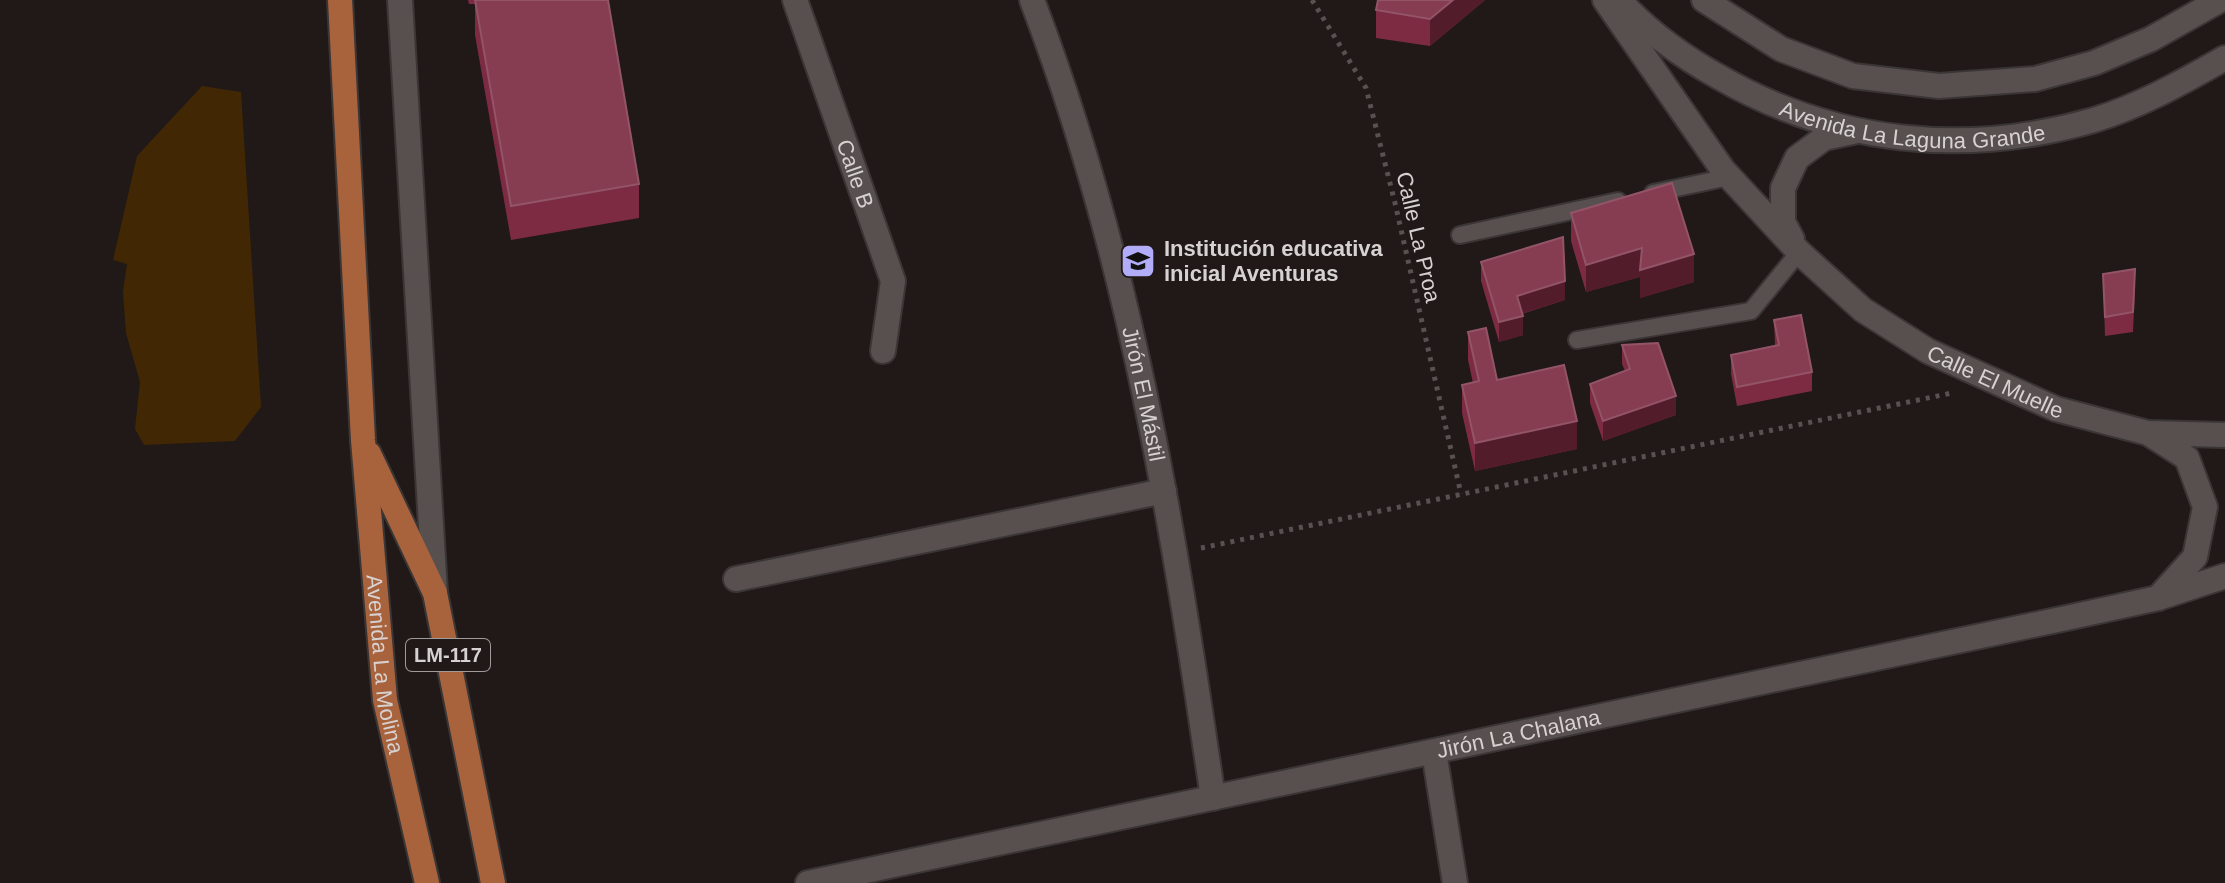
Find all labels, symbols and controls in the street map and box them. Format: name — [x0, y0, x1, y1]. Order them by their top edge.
street label: Avenida La Laguna Grande — [1776, 96, 2047, 153]
street label: Calle B — [832, 136, 879, 212]
street label: Calle La Proa — [1391, 169, 1446, 306]
place label: Institución educativa inicial Aventuras — [1164, 236, 1384, 286]
school or university icon: Institución educativa inicial Aventuras — [1119, 242, 1157, 280]
street label: Jirón El Mástil — [1117, 324, 1170, 463]
street label: Calle El Muelle — [1923, 340, 2066, 423]
street label: Avenida La Molina — [361, 574, 409, 757]
road number: LM-117 — [406, 639, 490, 671]
street label: Jirón La Chalana — [1434, 704, 1603, 763]

